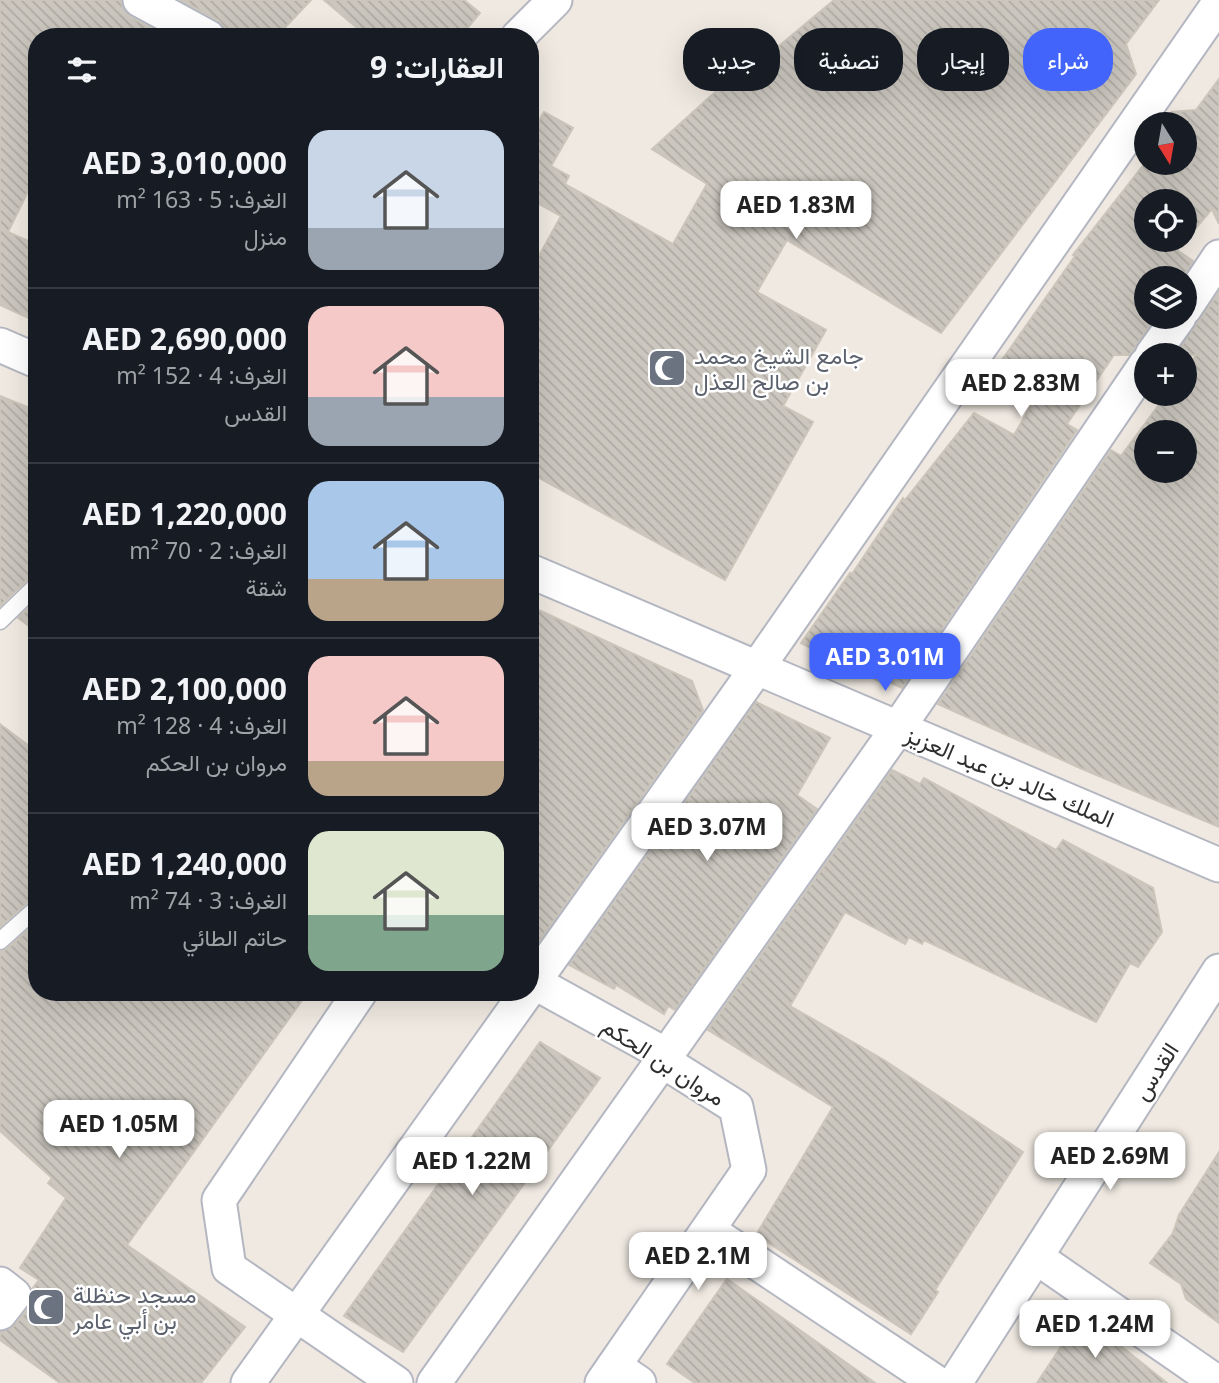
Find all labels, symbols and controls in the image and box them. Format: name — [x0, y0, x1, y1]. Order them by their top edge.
chip: جديد — [683, 28, 780, 91]
chip: تصفية — [794, 28, 903, 91]
chip: إيجار — [917, 28, 1009, 91]
chip: شراء — [1023, 28, 1113, 91]
text: العقارات: 9 — [370, 46, 504, 87]
icon: filters — [63, 51, 101, 89]
north arrow — [1134, 112, 1197, 175]
map controls — [1134, 112, 1197, 483]
text: AED 3,010,000 — [82, 142, 287, 183]
icon: home — [364, 158, 448, 242]
pin: AED 1.83M — [716, 182, 876, 241]
text: الغرف: 5 · 163 m² — [116, 183, 287, 215]
text: AED 1.83M — [736, 188, 856, 220]
button: locate — [1134, 189, 1197, 252]
text: منزل — [244, 220, 287, 252]
button: layers — [1134, 266, 1197, 329]
text: AED 2,690,000 — [82, 318, 287, 359]
icon: home — [364, 334, 448, 418]
place label: جامع الشيخ محمد بن صالح العذل — [694, 339, 864, 398]
button: + — [1134, 343, 1197, 406]
mosque icon: جامع الشيخ محمد بن صالح العذل — [646, 347, 688, 389]
text: الغرف: 4 · 152 m² — [116, 359, 287, 391]
pin: AED 2.83M — [941, 360, 1101, 419]
text: AED 2.83M — [961, 366, 1081, 398]
text: القدس — [224, 396, 287, 428]
button: − — [1134, 420, 1197, 483]
text: AED 1,220,000 — [82, 493, 287, 534]
icon: home — [364, 509, 448, 593]
text: الغرف: 2 · 70 m² — [129, 534, 287, 566]
text: شقة — [245, 571, 287, 603]
pin: AED 3.01M — [805, 634, 965, 693]
text: AED 3.01M — [825, 640, 945, 672]
text: AED 2,100,000 — [82, 668, 287, 709]
icon: home — [364, 684, 448, 768]
text: الغرف: 4 · 128 m² — [116, 709, 287, 741]
street label: الملك خالد بن عبد العزيز — [900, 717, 1119, 834]
text: مروان بن الحكم — [146, 746, 287, 778]
pin: AED 3.07M — [627, 804, 787, 863]
text: AED 3.07M — [647, 810, 767, 842]
text: AED 1,240,000 — [82, 843, 287, 884]
icon: home — [364, 859, 448, 943]
text: الغرف: 3 · 74 m² — [129, 884, 287, 916]
text: حاتم الطائي — [182, 921, 287, 953]
street label: مروان بن الحكم — [596, 1009, 732, 1113]
street label: القدس — [1124, 1036, 1186, 1106]
pin: AED 1.05M — [39, 1100, 199, 1160]
text: AED 1.05M — [59, 1107, 179, 1139]
pin: AED 2.69M — [1030, 1132, 1190, 1192]
pin: AED 1.22M — [392, 1138, 552, 1197]
text: AED 2.69M — [1050, 1139, 1170, 1171]
text: AED 1.22M — [412, 1144, 532, 1176]
pin: AED 2.1M — [626, 1232, 770, 1292]
text: AED 2.1M — [645, 1239, 751, 1271]
place label: مسجد حنظلة بن أبي عامر — [72, 1278, 197, 1340]
mosque icon: مسجد حنظلة بن أبي عامر — [25, 1286, 67, 1328]
pin: AED 1.24M — [1015, 1300, 1175, 1360]
text: AED 1.24M — [1035, 1307, 1155, 1339]

